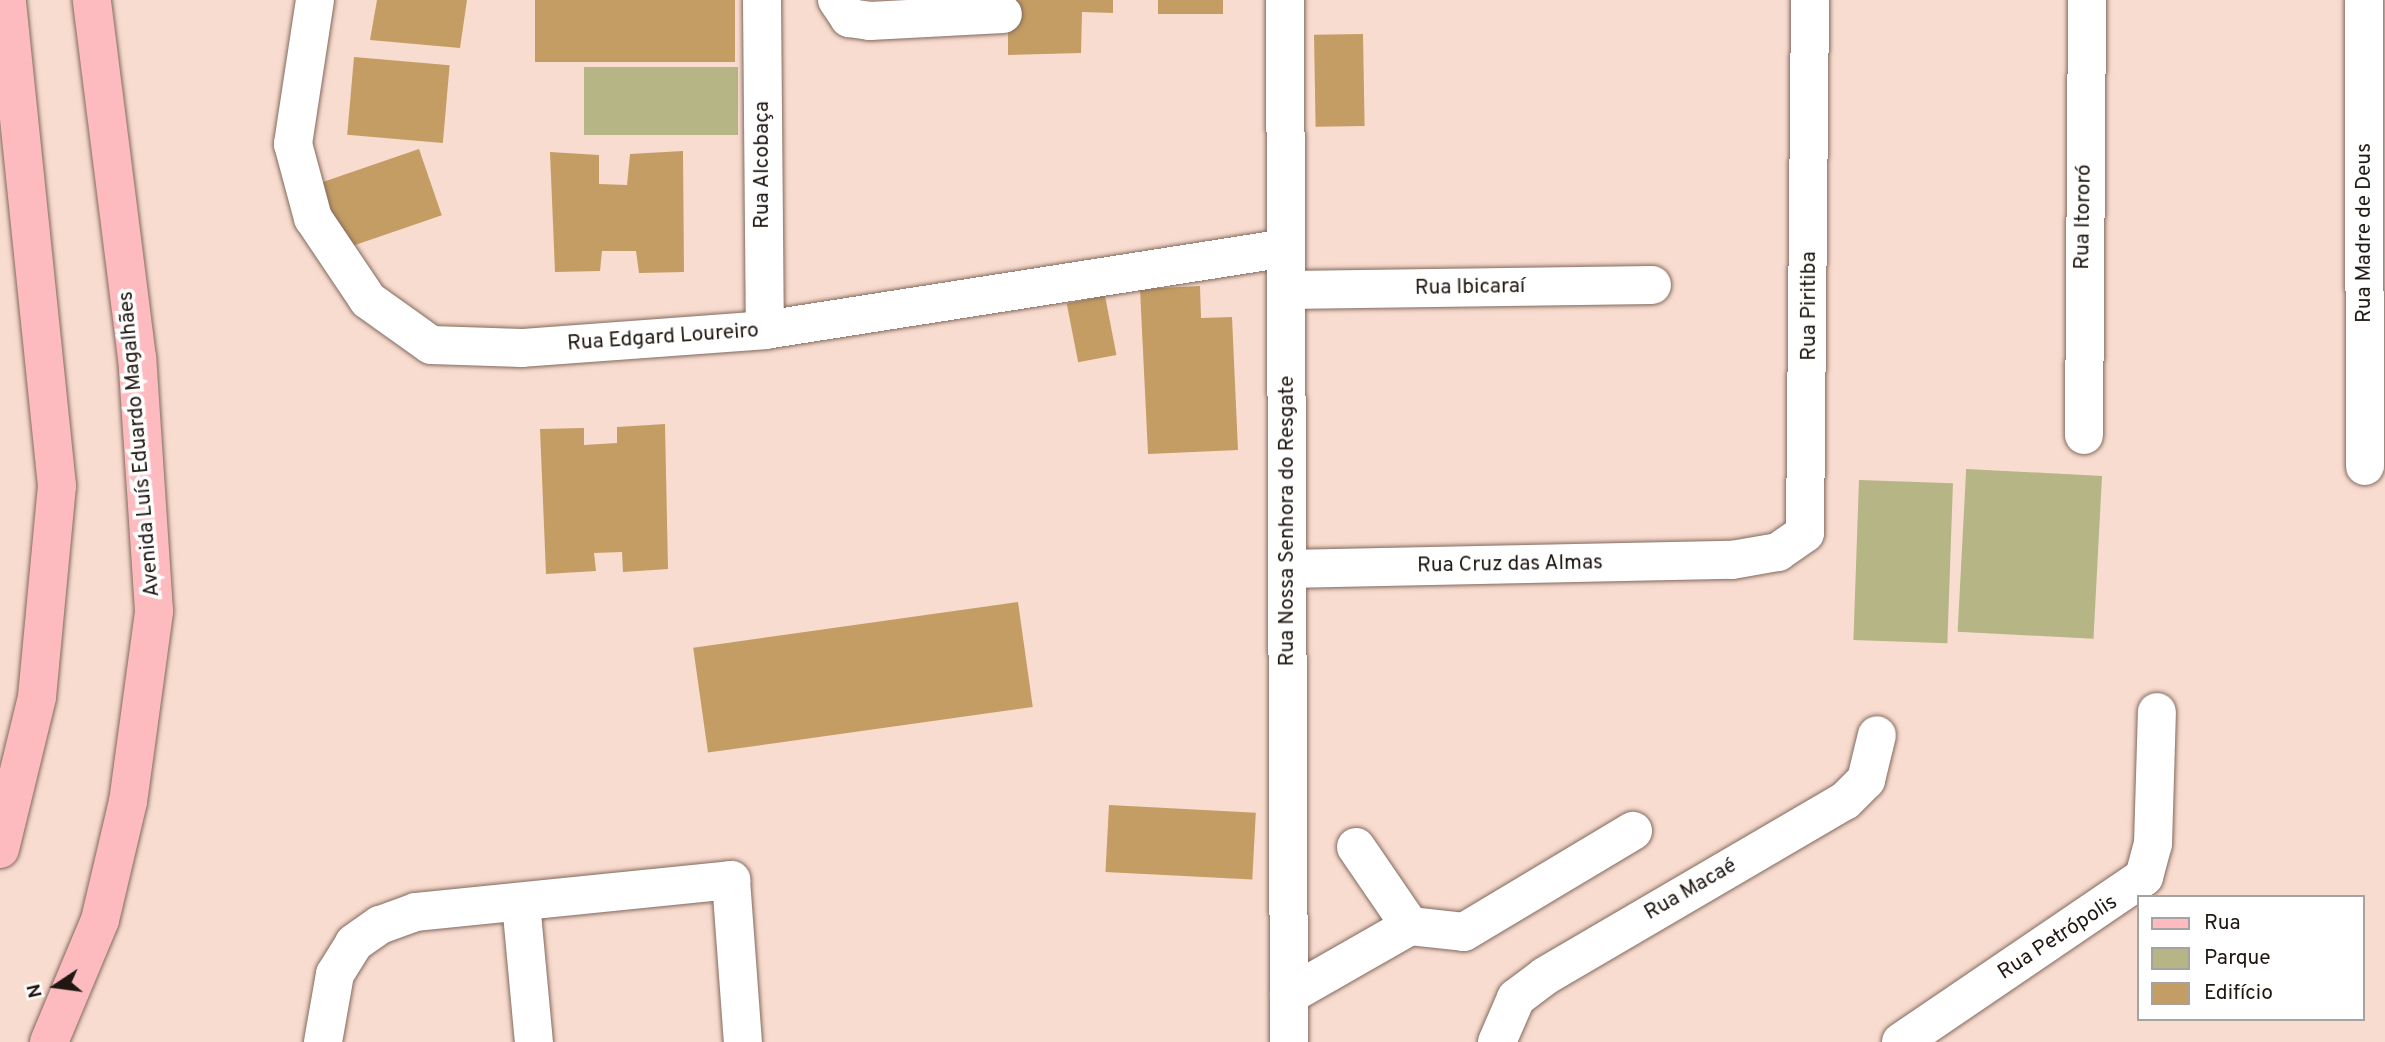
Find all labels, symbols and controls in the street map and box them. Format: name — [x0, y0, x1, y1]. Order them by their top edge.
street label: Rua Alcobaça — [750, 101, 776, 229]
street label: Rua Madre de Deus — [2352, 143, 2378, 323]
street label: Rua Itororó — [2070, 164, 2098, 270]
street label: Rua Piritiba — [1797, 251, 1823, 361]
street label: Rua Ibicaraí — [1415, 274, 1525, 302]
street label: Avenida Luís Eduardo Magalhães — [114, 290, 166, 598]
street label: Rua Edgard Loureiro — [566, 319, 760, 357]
street label: Rua Nossa Senhora do Resgate — [1275, 376, 1301, 666]
street label: Rua Cruz das Almas — [1416, 551, 1604, 579]
street label: Rua Macaé — [1640, 854, 1742, 926]
street label: Rua Petrópolis — [1994, 890, 2122, 986]
legend — [2136, 895, 2364, 1021]
text: Rua — [2204, 910, 2241, 937]
text: Parque — [2204, 945, 2271, 972]
north arrow — [21, 951, 91, 1021]
text: Edifício — [2204, 980, 2273, 1007]
text: N — [22, 981, 49, 1000]

